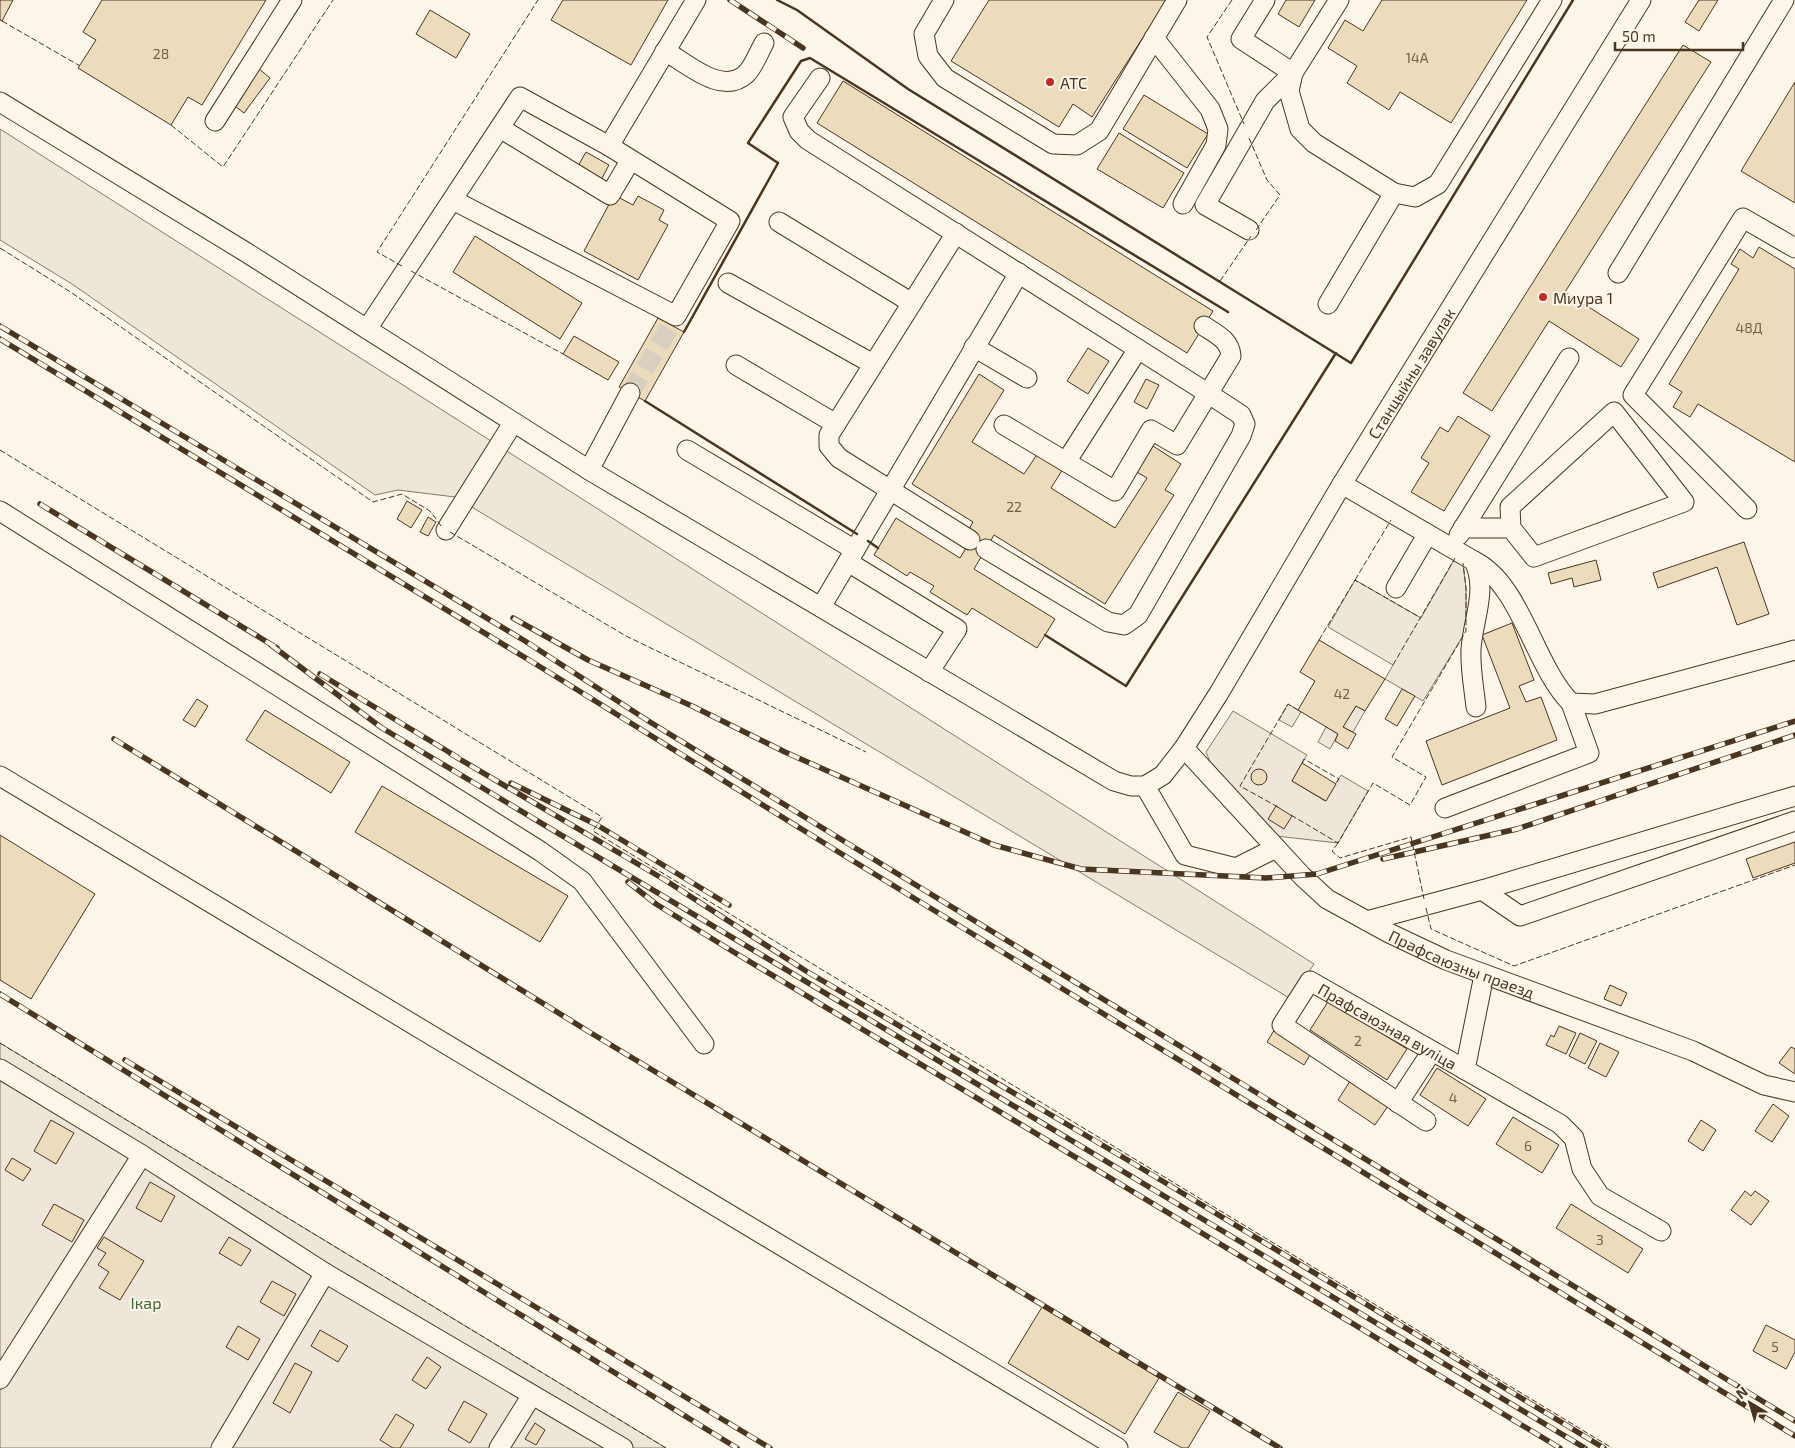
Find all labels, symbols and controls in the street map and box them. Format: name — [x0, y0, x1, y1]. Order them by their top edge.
scale bar — [1615, 20, 1742, 52]
text: 50 m — [1622, 27, 1656, 45]
house number: 28 — [153, 45, 169, 62]
house number: 14А — [1406, 49, 1429, 66]
place label: АТС — [1060, 73, 1087, 92]
marker: АТС — [1044, 76, 1056, 88]
place label: Миура 1 — [1553, 288, 1613, 308]
marker: Миура 1 — [1537, 291, 1549, 303]
street label: Станцыйны завулак — [1363, 304, 1458, 442]
house number: 48Д — [1736, 319, 1763, 336]
house number: 22 — [1006, 498, 1022, 515]
house number: 42 — [1334, 685, 1350, 702]
street label: Прафсаюзны праезд — [1386, 925, 1537, 1001]
street label: Прафсаюзная вуліца — [1315, 979, 1461, 1073]
house number: 2 — [1354, 1032, 1362, 1049]
house number: 4 — [1449, 1089, 1457, 1106]
house number: 6 — [1524, 1137, 1532, 1154]
house number: 3 — [1596, 1231, 1604, 1248]
park label: Ікар — [131, 1293, 161, 1312]
house number: 5 — [1771, 1338, 1779, 1355]
north arrow — [1725, 1378, 1775, 1428]
text: N — [1732, 1383, 1751, 1402]

